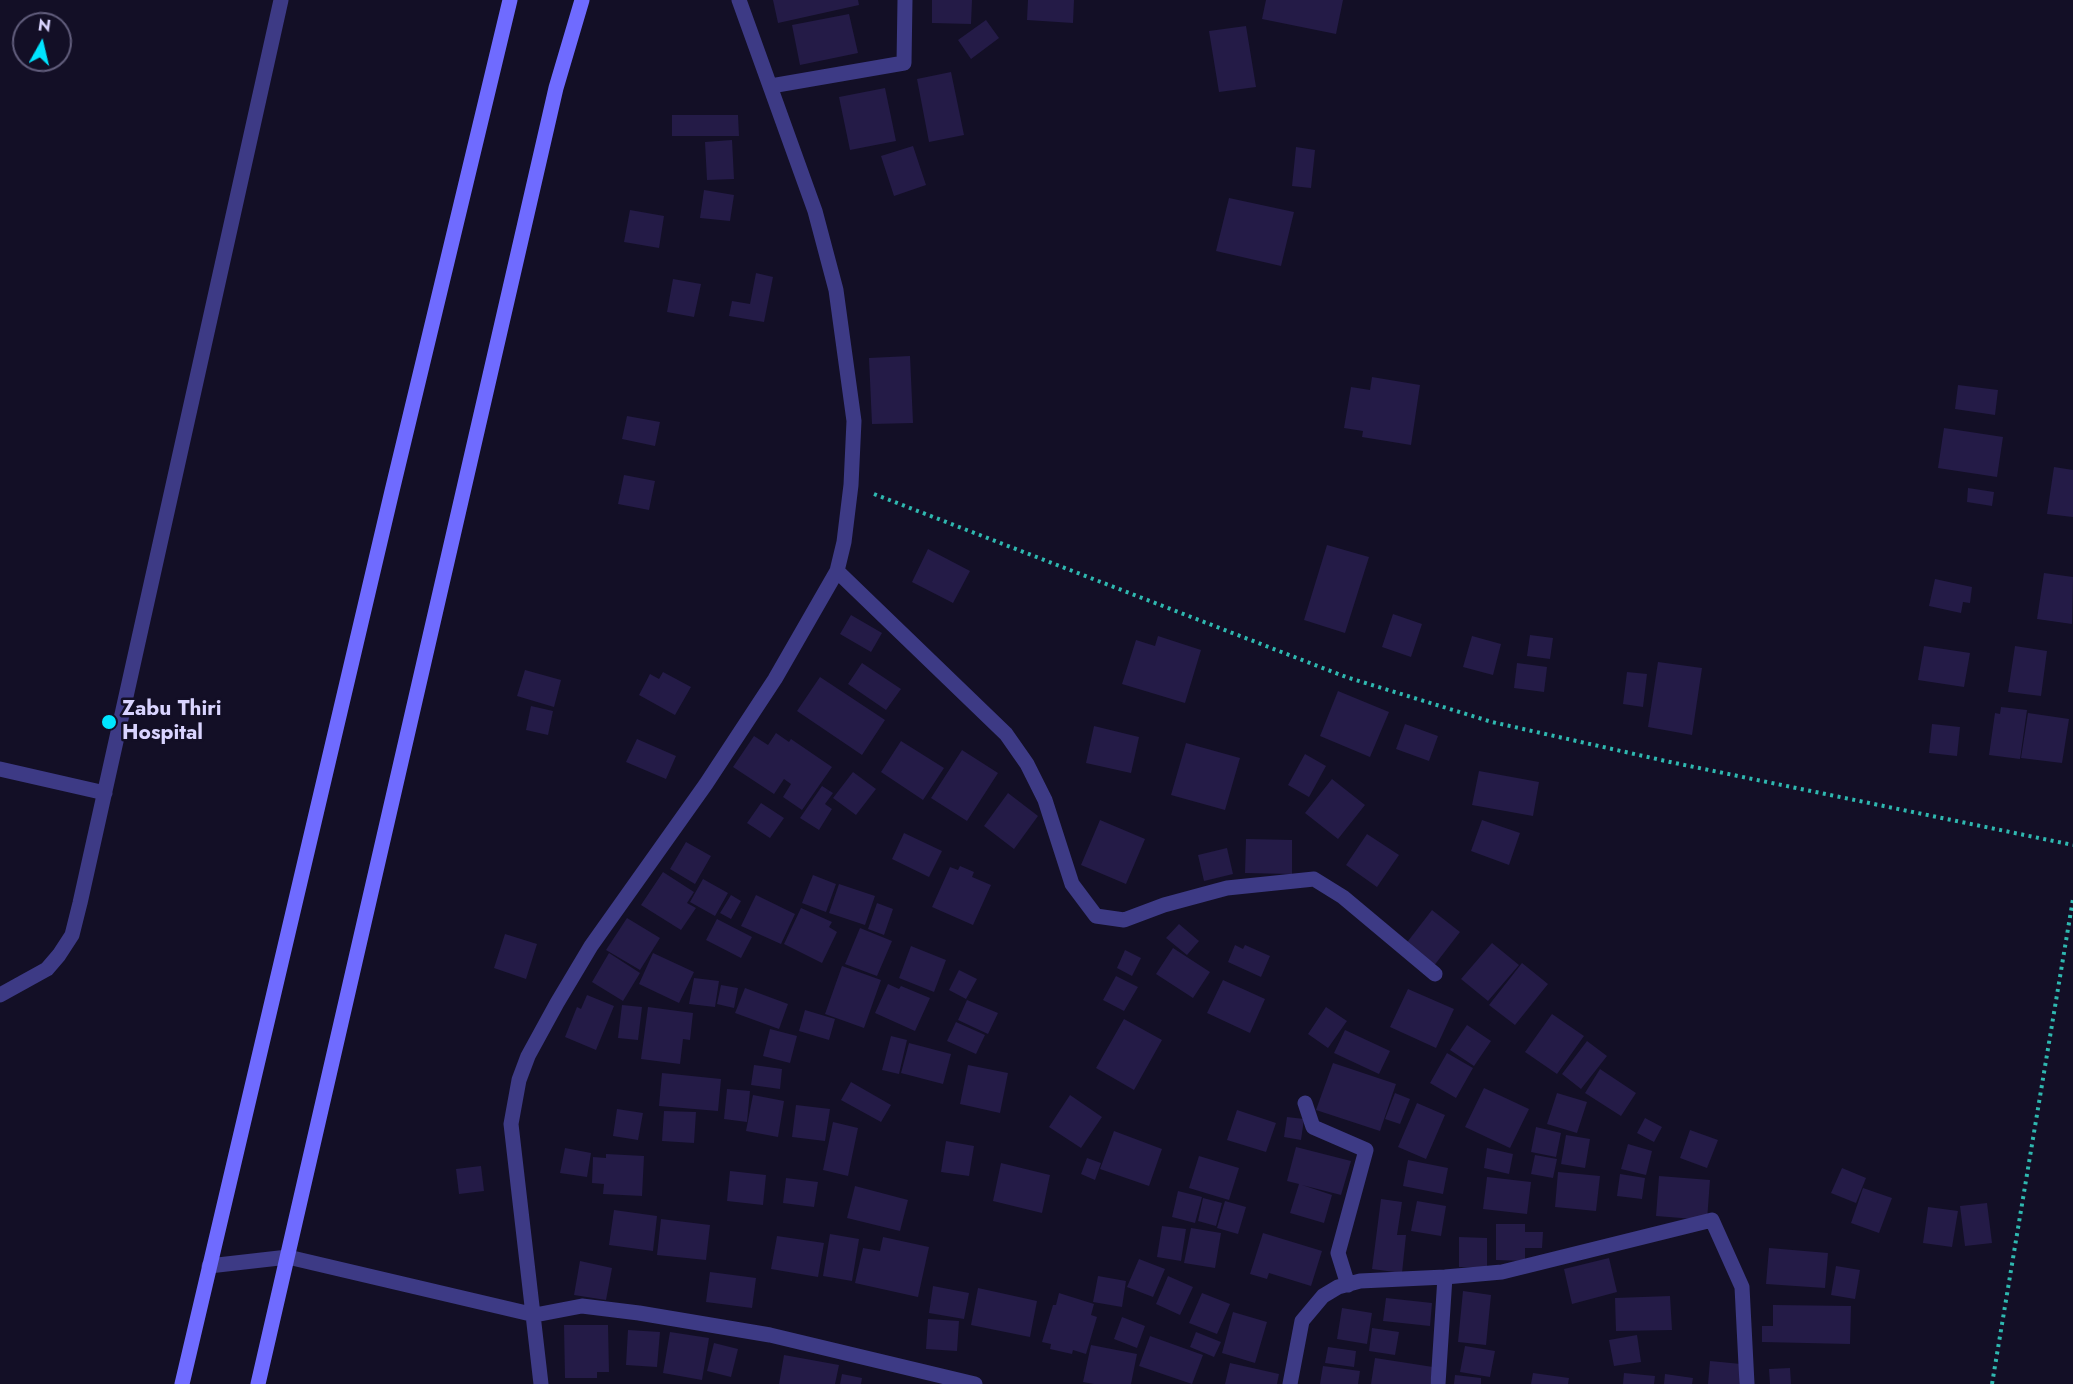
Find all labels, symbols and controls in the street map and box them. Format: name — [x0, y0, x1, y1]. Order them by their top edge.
north arrow — [12, 12, 72, 72]
text: N — [36, 13, 52, 38]
place label: Zabu Thiri Hospital — [122, 697, 222, 747]
marker: Zabu Thiri Hospital — [100, 713, 118, 731]

